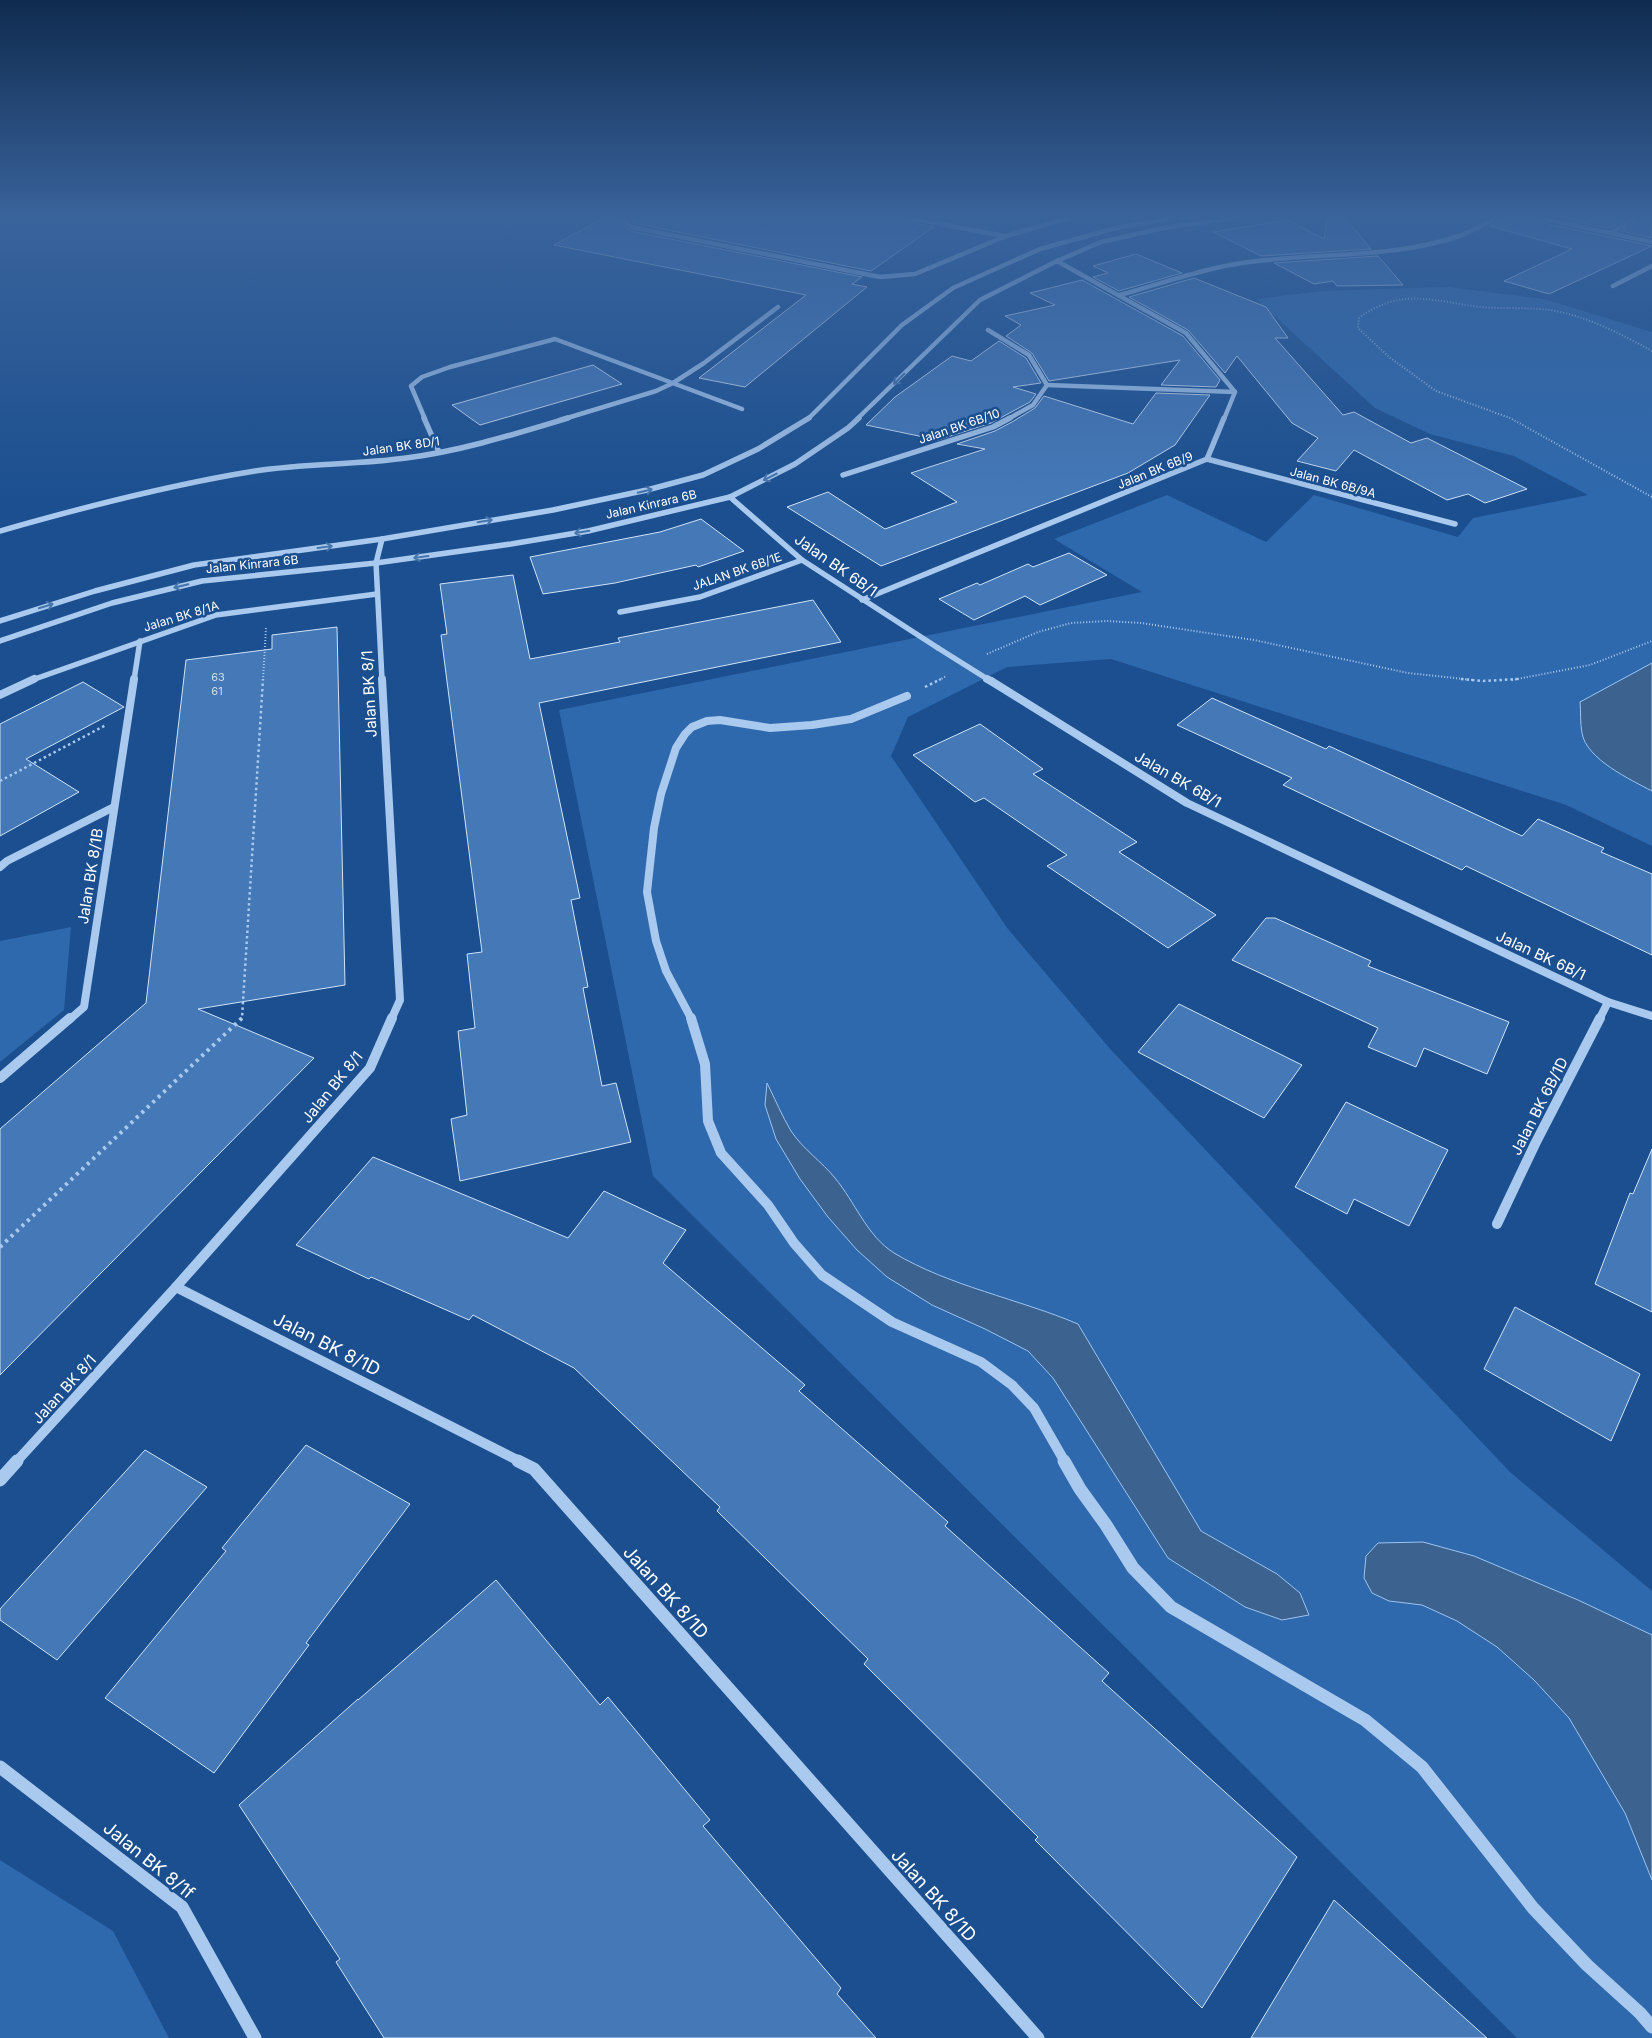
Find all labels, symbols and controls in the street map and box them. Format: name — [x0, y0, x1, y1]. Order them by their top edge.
one-way arrow — [893, 373, 906, 385]
street label: Jalan BK 6B/10 — [916, 405, 1002, 447]
street label: Jalan BK 8D/1 — [361, 433, 441, 459]
street label: Jalan BK 6B/9 — [1115, 448, 1195, 492]
street label: Jalan BK 6B/9A — [1288, 463, 1378, 501]
one-way arrow — [763, 472, 778, 482]
street label: Jalan Kinrara 6B — [604, 486, 698, 522]
one-way arrow — [636, 486, 652, 495]
one-way arrow — [477, 516, 493, 526]
one-way arrow — [574, 528, 590, 538]
street label: Jalan BK 6B/1 — [791, 529, 881, 601]
one-way arrow — [316, 542, 332, 552]
street label: JALAN BK 6B/1E — [690, 549, 784, 593]
street label: Jalan Kinrara 6B — [205, 552, 299, 576]
one-way arrow — [414, 552, 430, 562]
one-way arrow — [174, 582, 190, 591]
street label: Jalan BK 8/1A — [142, 597, 220, 635]
one-way arrow — [38, 600, 54, 610]
street label: Jalan BK 8/1 — [357, 650, 381, 738]
house number: 63 — [211, 670, 225, 684]
house number: 61 — [211, 684, 223, 698]
street label: Jalan BK 6B/1 — [1131, 747, 1225, 811]
street label: Jalan BK 8/1B — [73, 827, 107, 925]
street label: Jalan BK 6B/1 — [1493, 926, 1589, 984]
street label: Jalan BK 8/1 — [297, 1047, 367, 1127]
street label: Jalan BK 6B/1D — [1506, 1054, 1572, 1158]
street label: Jalan BK 8/1D — [270, 1308, 384, 1380]
street label: Jalan BK 8/1 — [28, 1350, 100, 1428]
street label: Jalan BK 8/1D — [619, 1541, 713, 1643]
street label: Jalan BK 8/1f — [99, 1817, 199, 1903]
street label: Jalan BK 8/1D — [887, 1844, 981, 1946]

